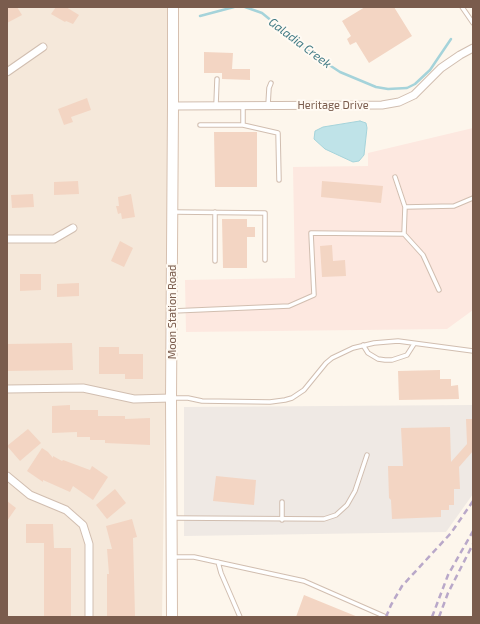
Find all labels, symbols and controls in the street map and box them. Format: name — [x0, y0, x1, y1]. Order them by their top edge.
water label: Galadia Creek — [266, 15, 334, 71]
street label: Heritage Drive — [297, 98, 369, 112]
street label: Moon Station Road — [165, 265, 179, 359]

